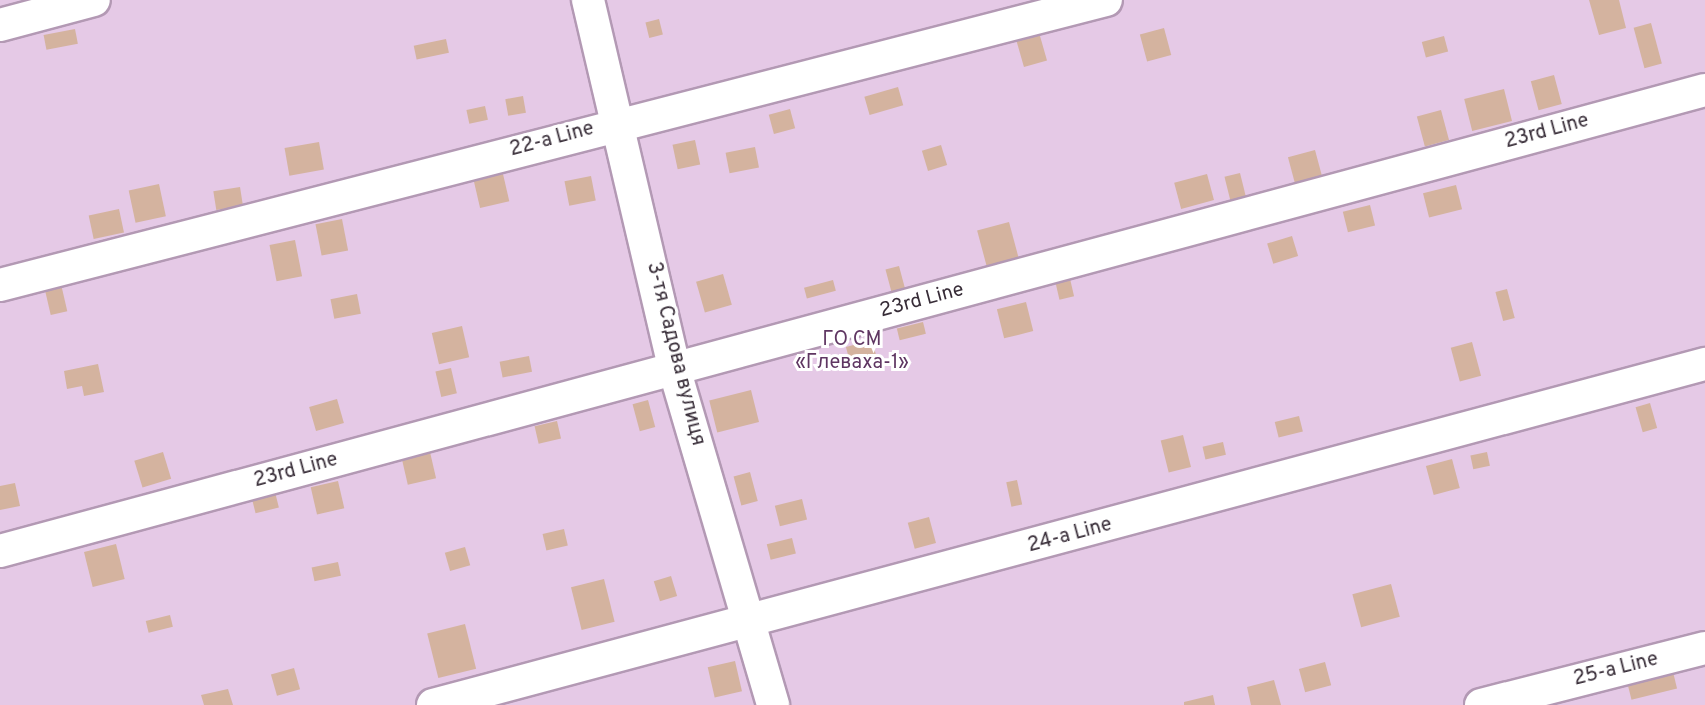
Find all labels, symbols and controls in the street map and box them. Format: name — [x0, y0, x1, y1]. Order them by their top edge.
street label: 23rd Line — [1502, 109, 1592, 155]
street label: 22-a Line — [507, 117, 597, 163]
street label: 3-тя Садова вулиця — [641, 260, 709, 448]
street label: 23rd Line — [877, 278, 967, 324]
park label: ГО СМ «Глеваха-1» — [795, 329, 909, 376]
street label: 23rd Line — [251, 448, 341, 494]
street label: 24-a Line — [1025, 513, 1115, 559]
street label: 25-a Line — [1571, 648, 1661, 692]

